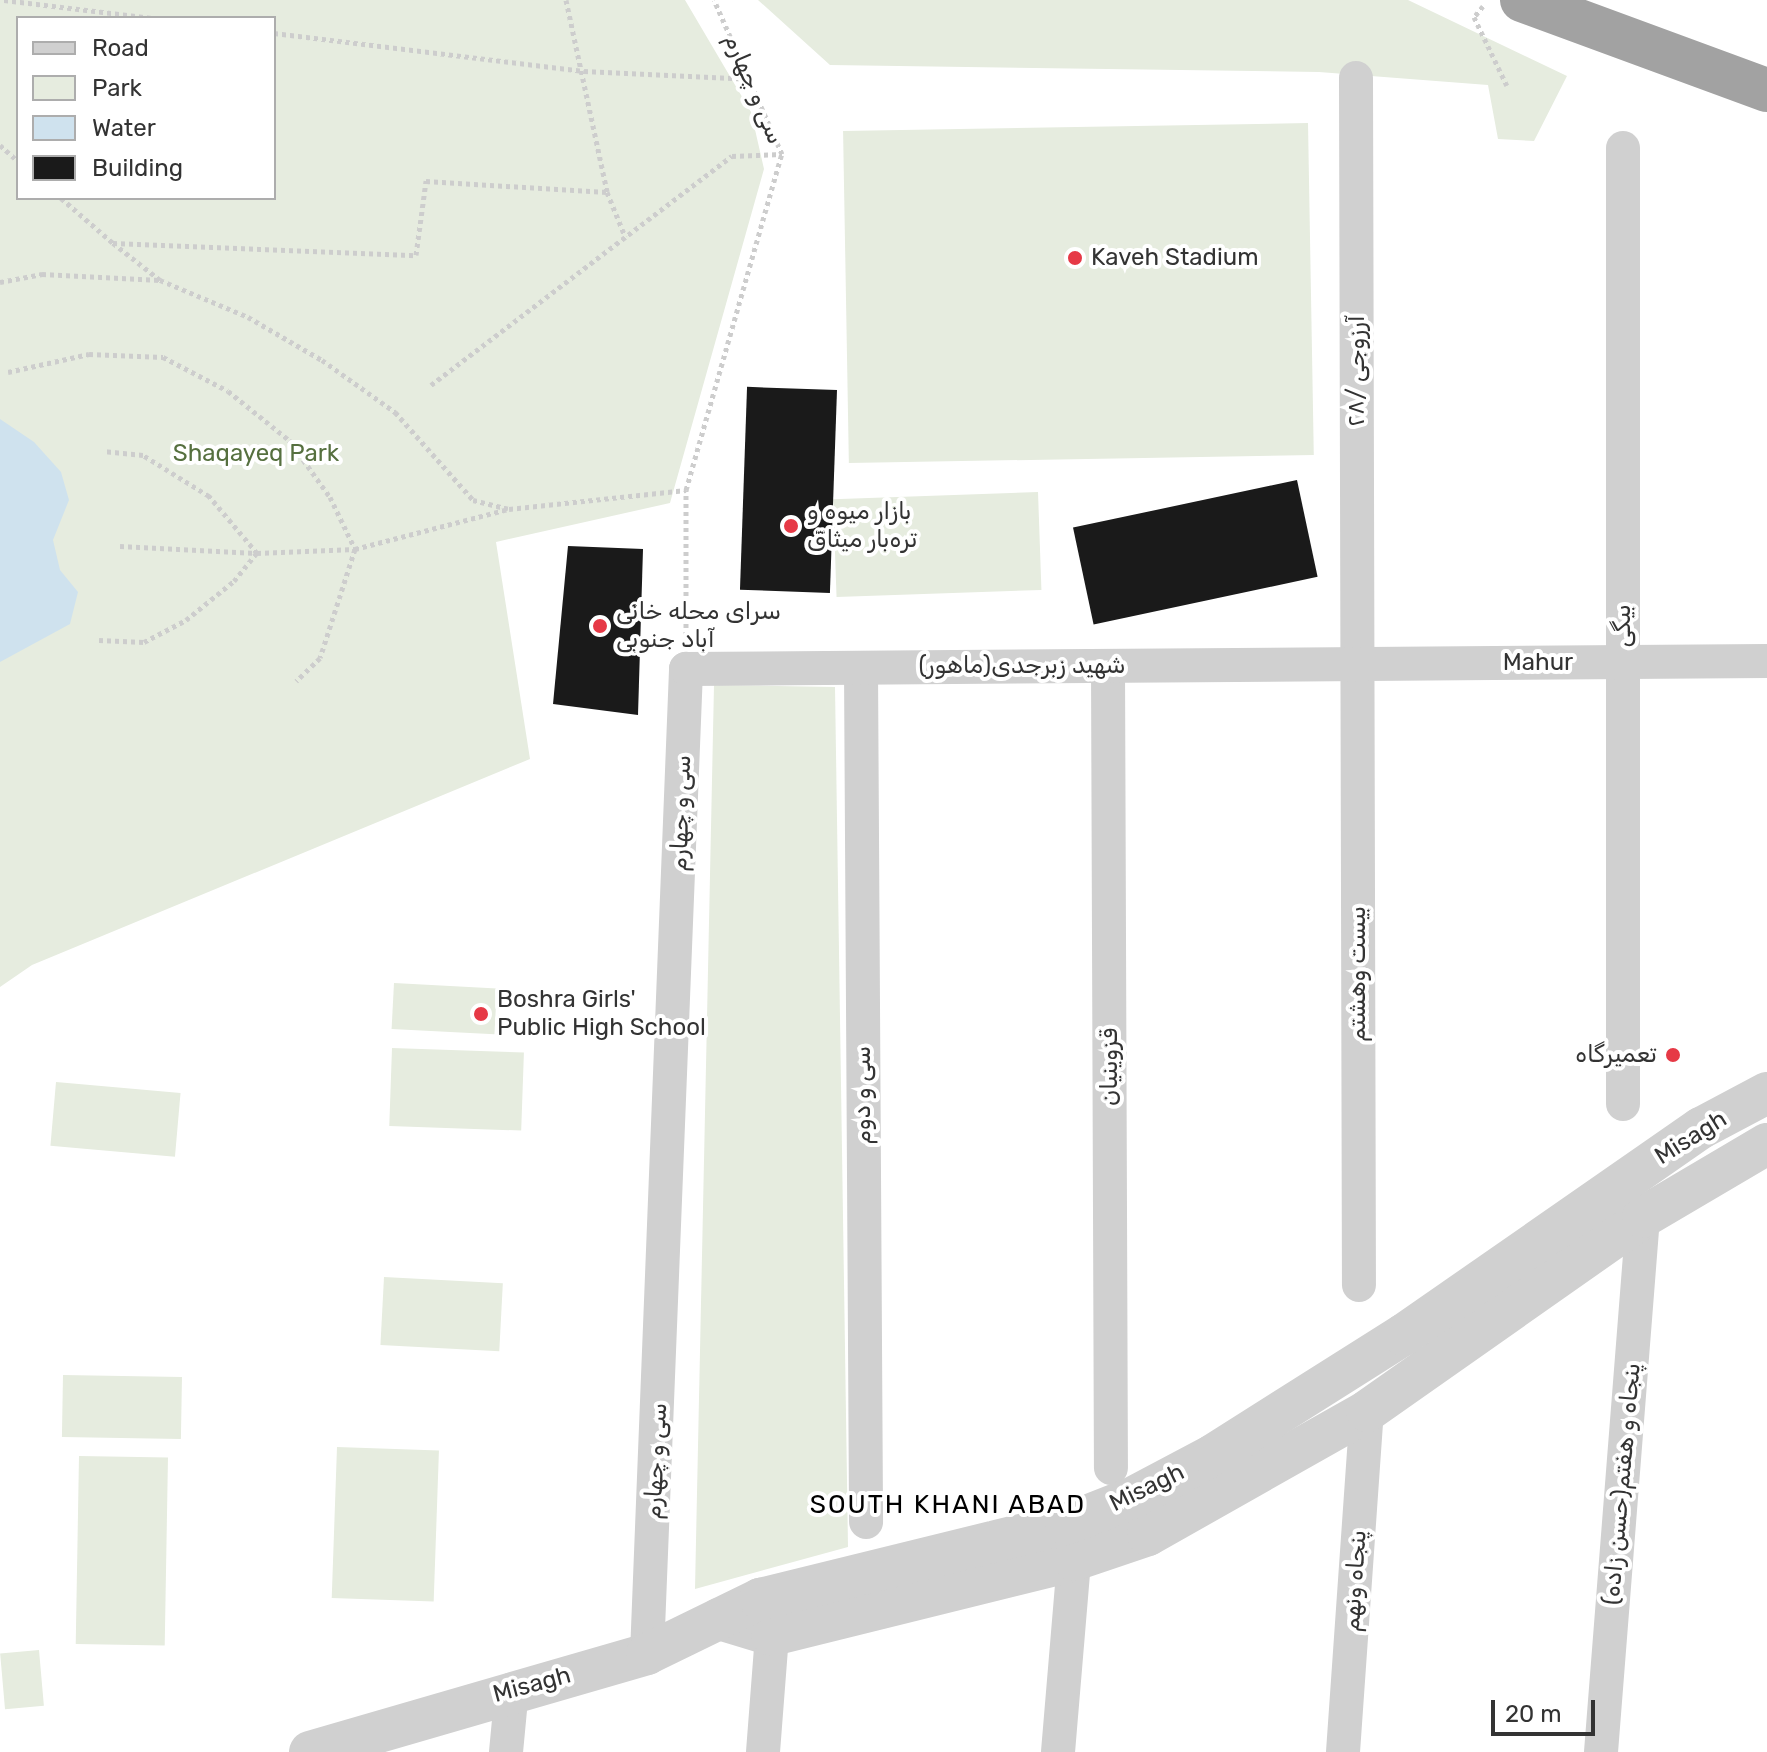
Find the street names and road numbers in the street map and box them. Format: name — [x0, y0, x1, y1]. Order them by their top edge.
street label: سی و چهارم — [718, 30, 790, 148]
street label: آرزوجی /۲۸ — [1343, 315, 1371, 427]
street label: بیگی — [1609, 604, 1637, 648]
street label: Mahur — [1503, 649, 1573, 677]
street label: شهید زبرجدی(ماهور) — [918, 652, 1126, 680]
street label: سی و چهارم — [665, 754, 697, 872]
street label: بیست وهشتم — [1344, 906, 1372, 1042]
street label: قزوینیان — [1096, 1028, 1124, 1106]
street label: سی و دوم — [849, 1046, 877, 1144]
street label: Misagh — [1650, 1105, 1732, 1171]
street label: (حسن زاده)پنجاه و هفتم — [1597, 1362, 1647, 1606]
street label: سی و چهارم — [639, 1402, 673, 1520]
street label: Misagh — [1105, 1458, 1189, 1518]
street label: پنجاه ونهم — [1337, 1529, 1373, 1633]
street label: Misagh — [490, 1661, 574, 1709]

